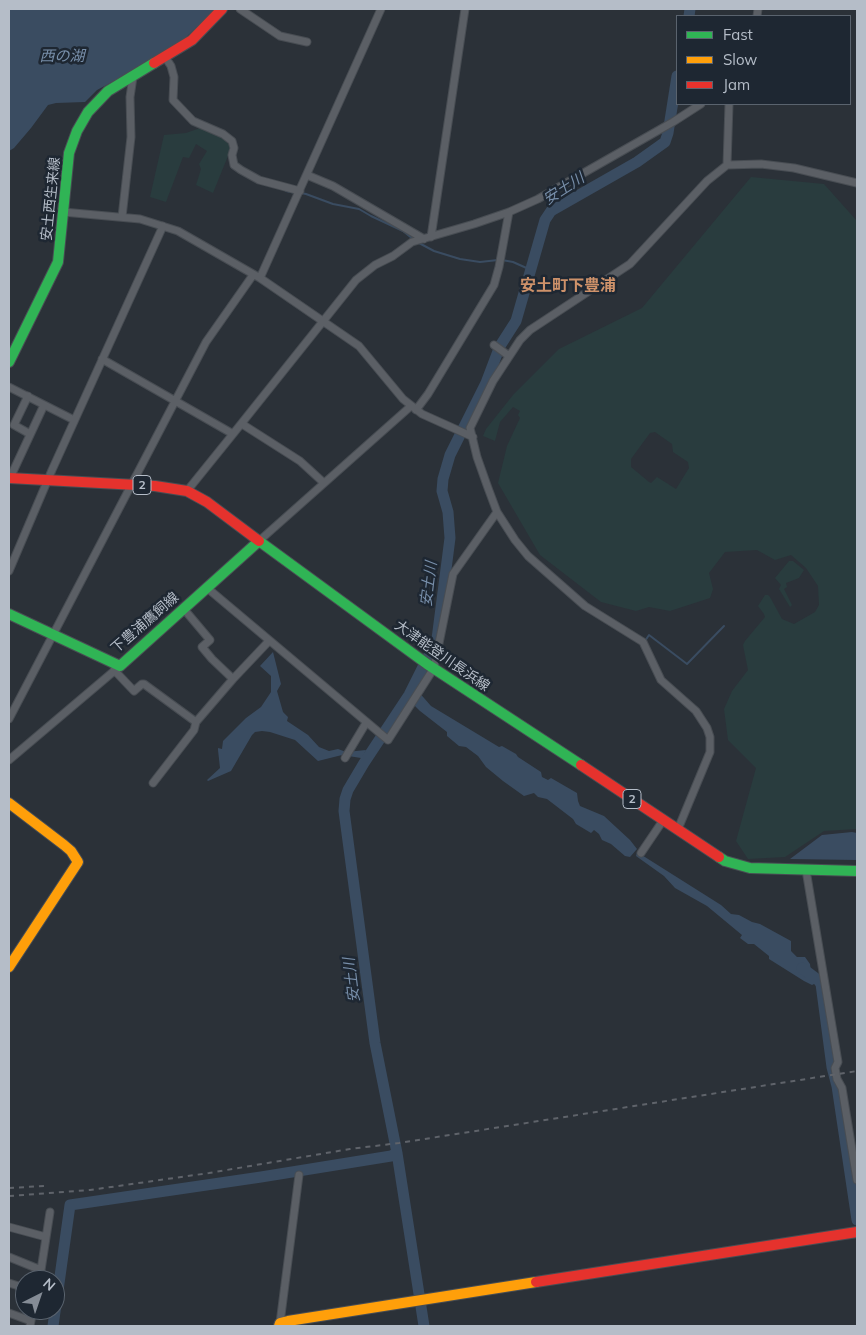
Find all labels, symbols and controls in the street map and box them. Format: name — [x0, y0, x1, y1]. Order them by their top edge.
legend — [676, 15, 851, 105]
text: Fast — [723, 25, 753, 44]
water label: 西の湖 — [40, 47, 84, 65]
text: Slow — [723, 50, 757, 69]
text: Jam — [723, 75, 750, 94]
street label: 安土西生来線 — [38, 156, 64, 242]
water label: 安土川 — [540, 169, 588, 209]
district label: 安土町下豊浦 — [520, 276, 616, 296]
road number: 2 — [133, 476, 151, 494]
water label: 安土川 — [417, 561, 441, 607]
street label: 下豊浦鷹飼線 — [108, 589, 182, 657]
street label: 大津能登川長浜線 — [391, 617, 493, 695]
road number: 2 — [623, 790, 641, 809]
water label: 安土川 — [340, 957, 364, 1003]
north arrow — [15, 1270, 65, 1320]
text: N — [39, 1274, 59, 1295]

